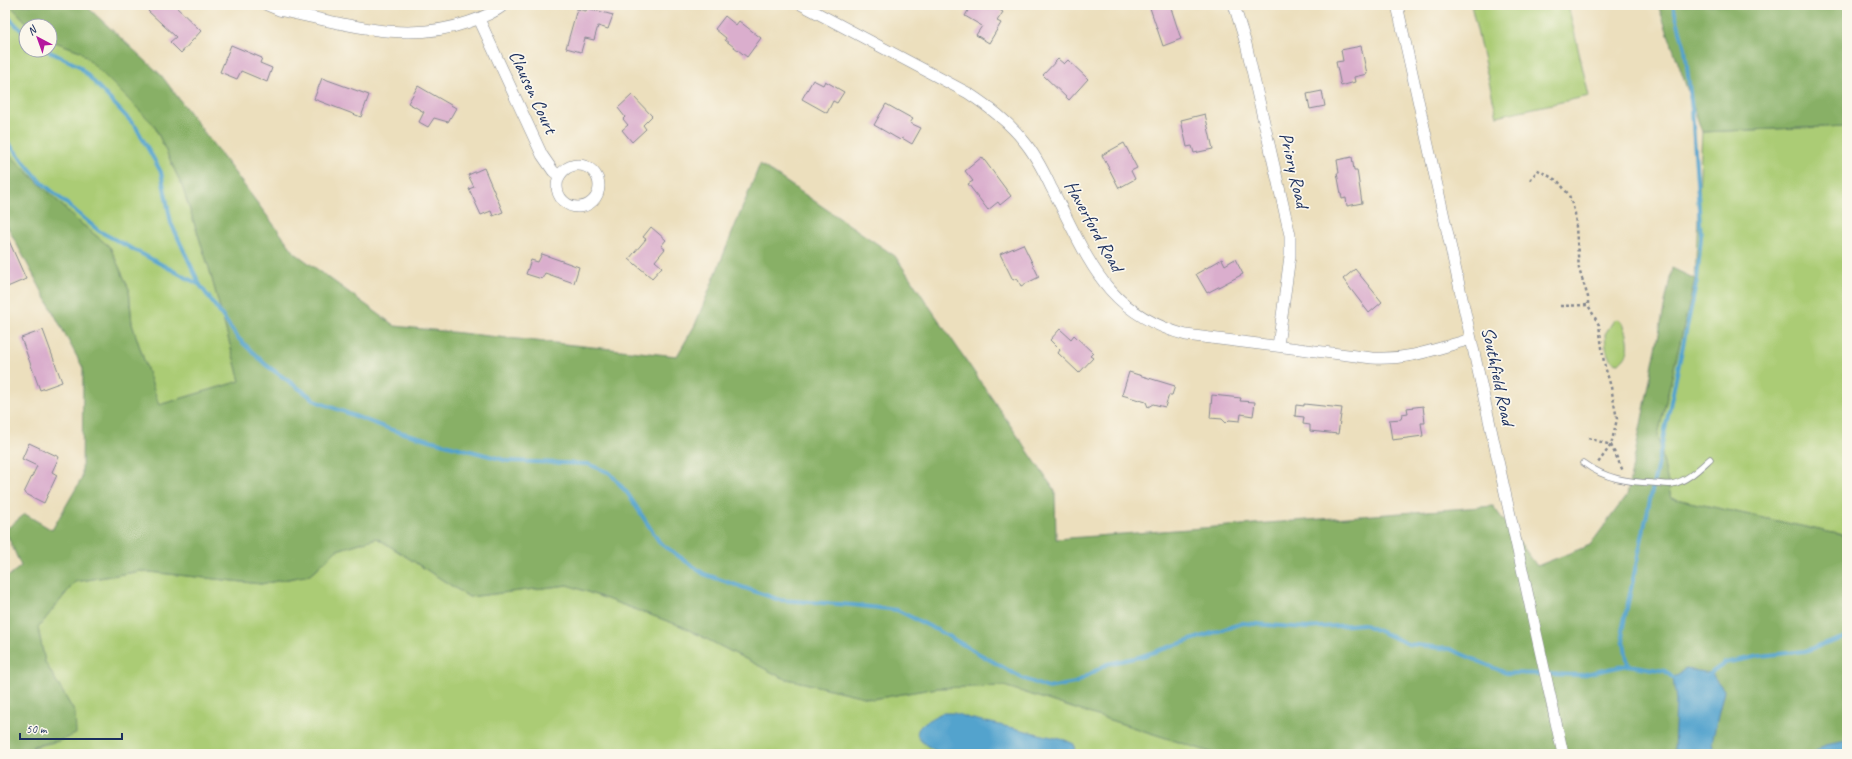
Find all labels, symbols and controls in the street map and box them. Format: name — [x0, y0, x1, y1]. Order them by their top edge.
north arrow — [18, 18, 58, 58]
text: N — [24, 22, 40, 38]
street label: Clausen Court — [503, 46, 563, 139]
street label: Priory Road — [1274, 130, 1315, 213]
street label: Haverford Road — [1059, 176, 1130, 278]
street label: Southfield Road — [1476, 325, 1521, 431]
scale bar — [20, 715, 122, 741]
text: 50 m — [26, 721, 48, 737]

